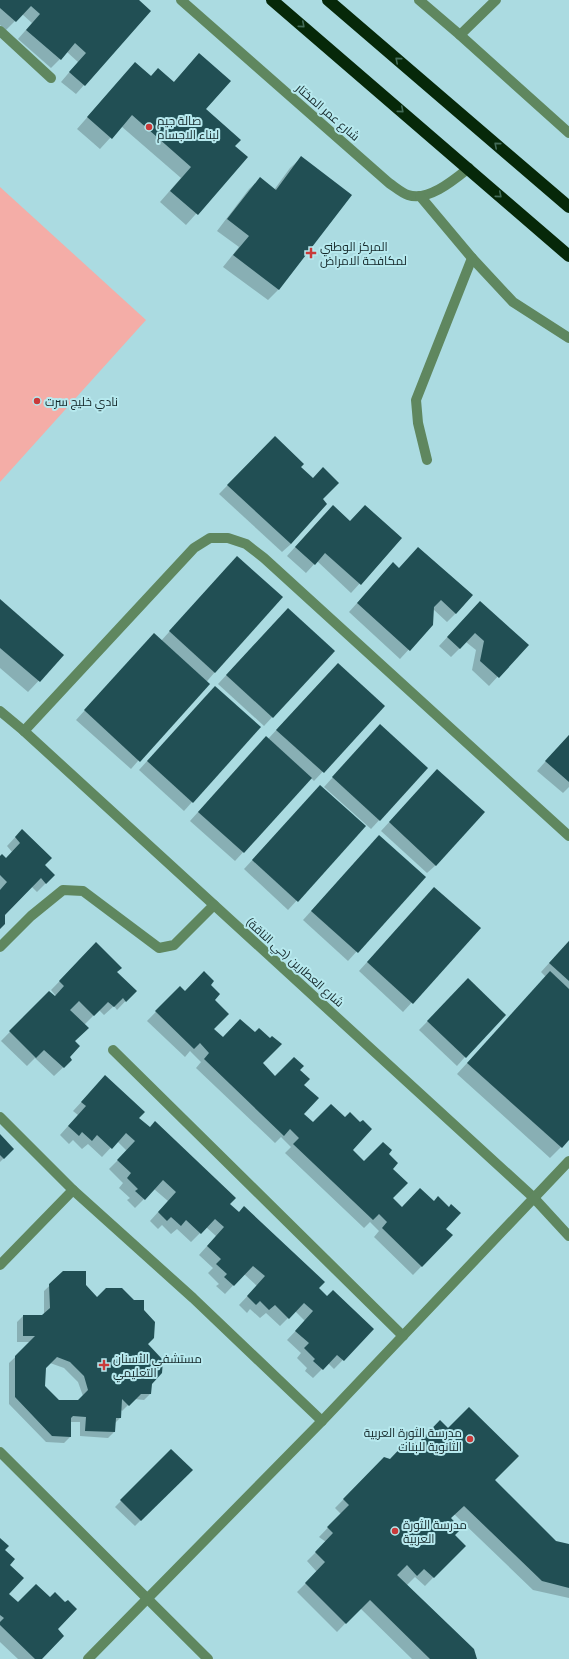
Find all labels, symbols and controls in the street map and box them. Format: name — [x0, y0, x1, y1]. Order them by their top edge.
one-way arrow — [297, 21, 305, 28]
one-way arrow — [396, 58, 403, 65]
street label: شارع عمر المختار — [292, 80, 362, 145]
one-way arrow — [396, 106, 403, 113]
place label: صالة جيم لبناء الاجسام — [157, 114, 219, 143]
marker: صالة جيم لبناء الاجسام — [144, 122, 154, 132]
one-way arrow — [494, 142, 502, 149]
one-way arrow — [494, 190, 502, 198]
place label: المركز الوطني لمكافحة الامراض — [320, 240, 407, 268]
marker: المركز الوطني لمكافحة الامراض — [305, 247, 317, 259]
place label: نادي خليج سرت — [45, 395, 118, 412]
marker: نادي خليج سرت — [32, 396, 42, 406]
street label: شارع العطارين (حي الناقة) — [241, 915, 346, 1012]
place label: مستشفي الأسنان التعليمي — [113, 1352, 202, 1383]
marker: مستشفي الأسنان التعليمي — [98, 1359, 110, 1371]
place label: مدرسة الثورة العربية الثانوية للبنات — [364, 1426, 462, 1454]
marker: مدرسة الثورة العربية الثانوية للبنات — [465, 1434, 475, 1444]
place label: مدرسة الثورة العربية — [403, 1518, 467, 1546]
marker: مدرسة الثورة العربية — [390, 1526, 400, 1536]

